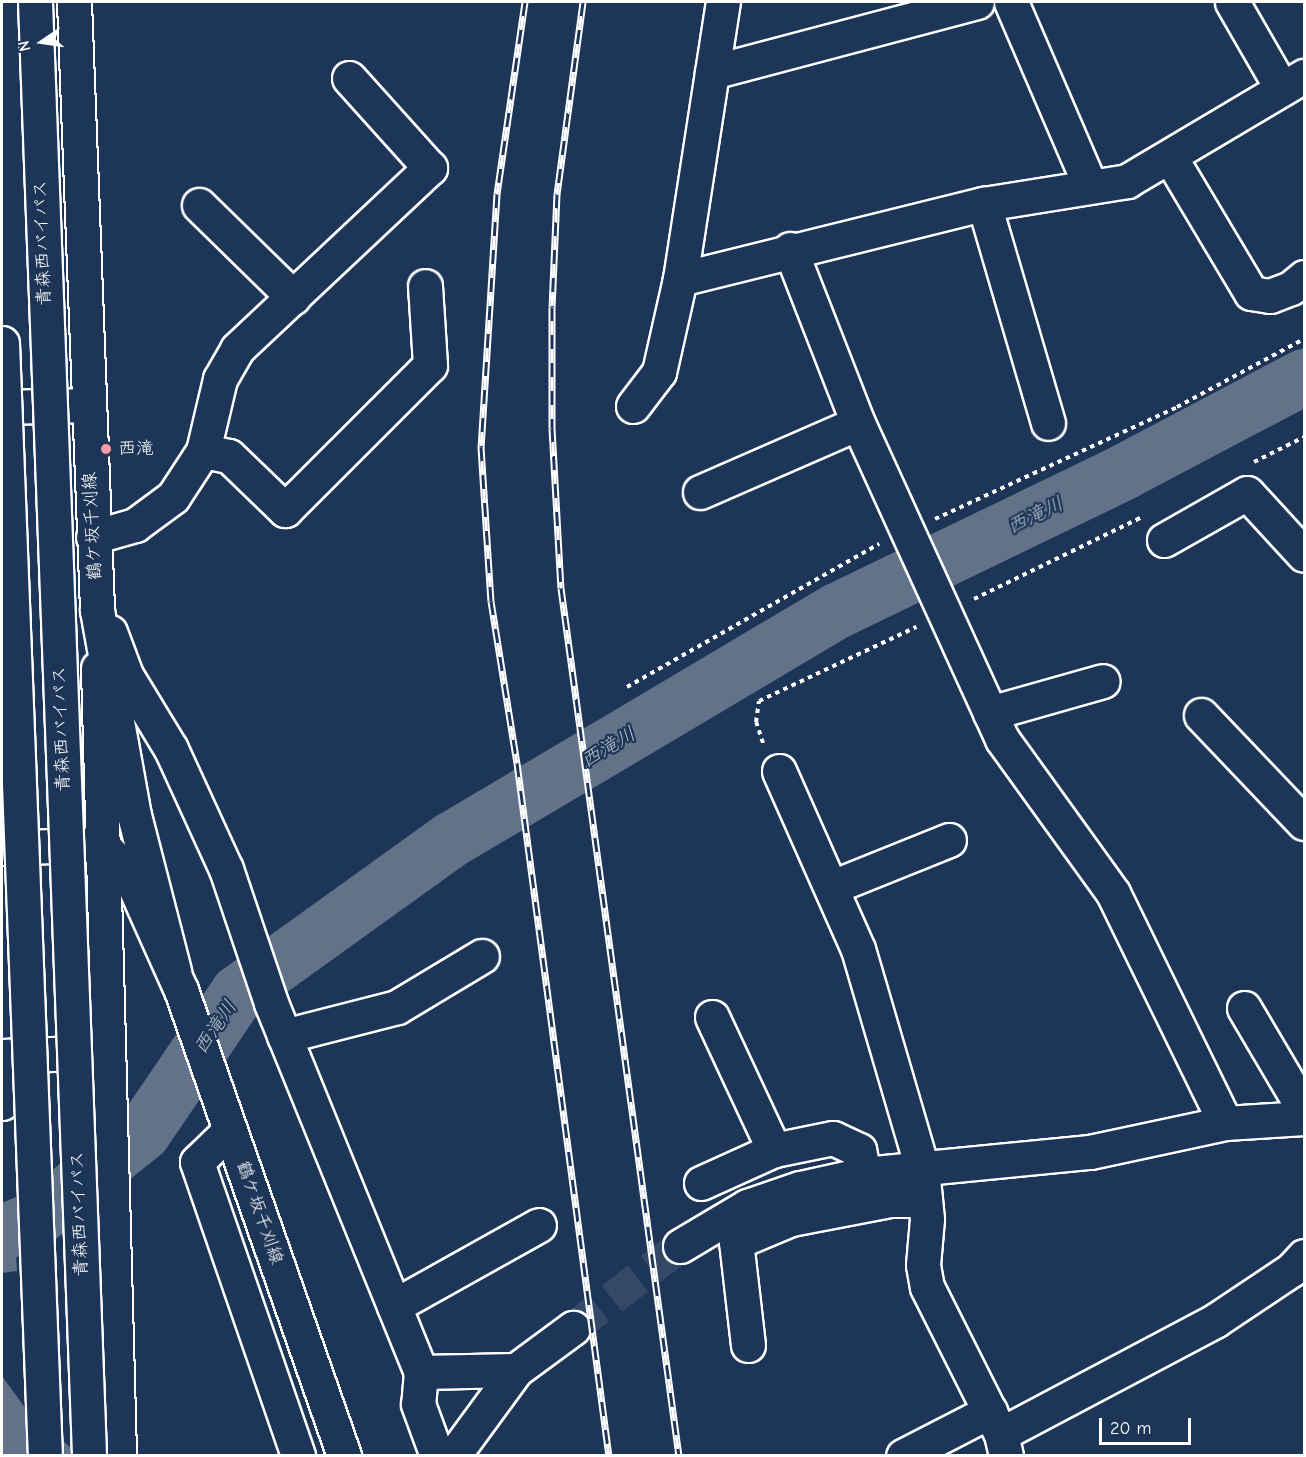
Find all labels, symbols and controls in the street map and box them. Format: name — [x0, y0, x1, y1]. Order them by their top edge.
north arrow — [12, 12, 72, 72]
text: N — [15, 39, 34, 53]
street label: 青森西バイパス — [30, 180, 56, 306]
place label: 西滝 — [118, 438, 154, 460]
marker: 西滝 — [99, 442, 113, 456]
street label: 鶴ケ坂千刈線 — [79, 472, 107, 580]
water label: 西滝川 — [1003, 491, 1067, 539]
street label: 青森西バイパス — [49, 666, 75, 792]
water label: 西滝川 — [576, 721, 640, 773]
water label: 西滝川 — [188, 995, 242, 1059]
street label: 青森西バイパス — [67, 1151, 93, 1277]
street label: 鶴ケ坂千刈線 — [231, 1158, 287, 1268]
scale bar — [1102, 1406, 1194, 1444]
text: 20 m — [1110, 1418, 1151, 1439]

